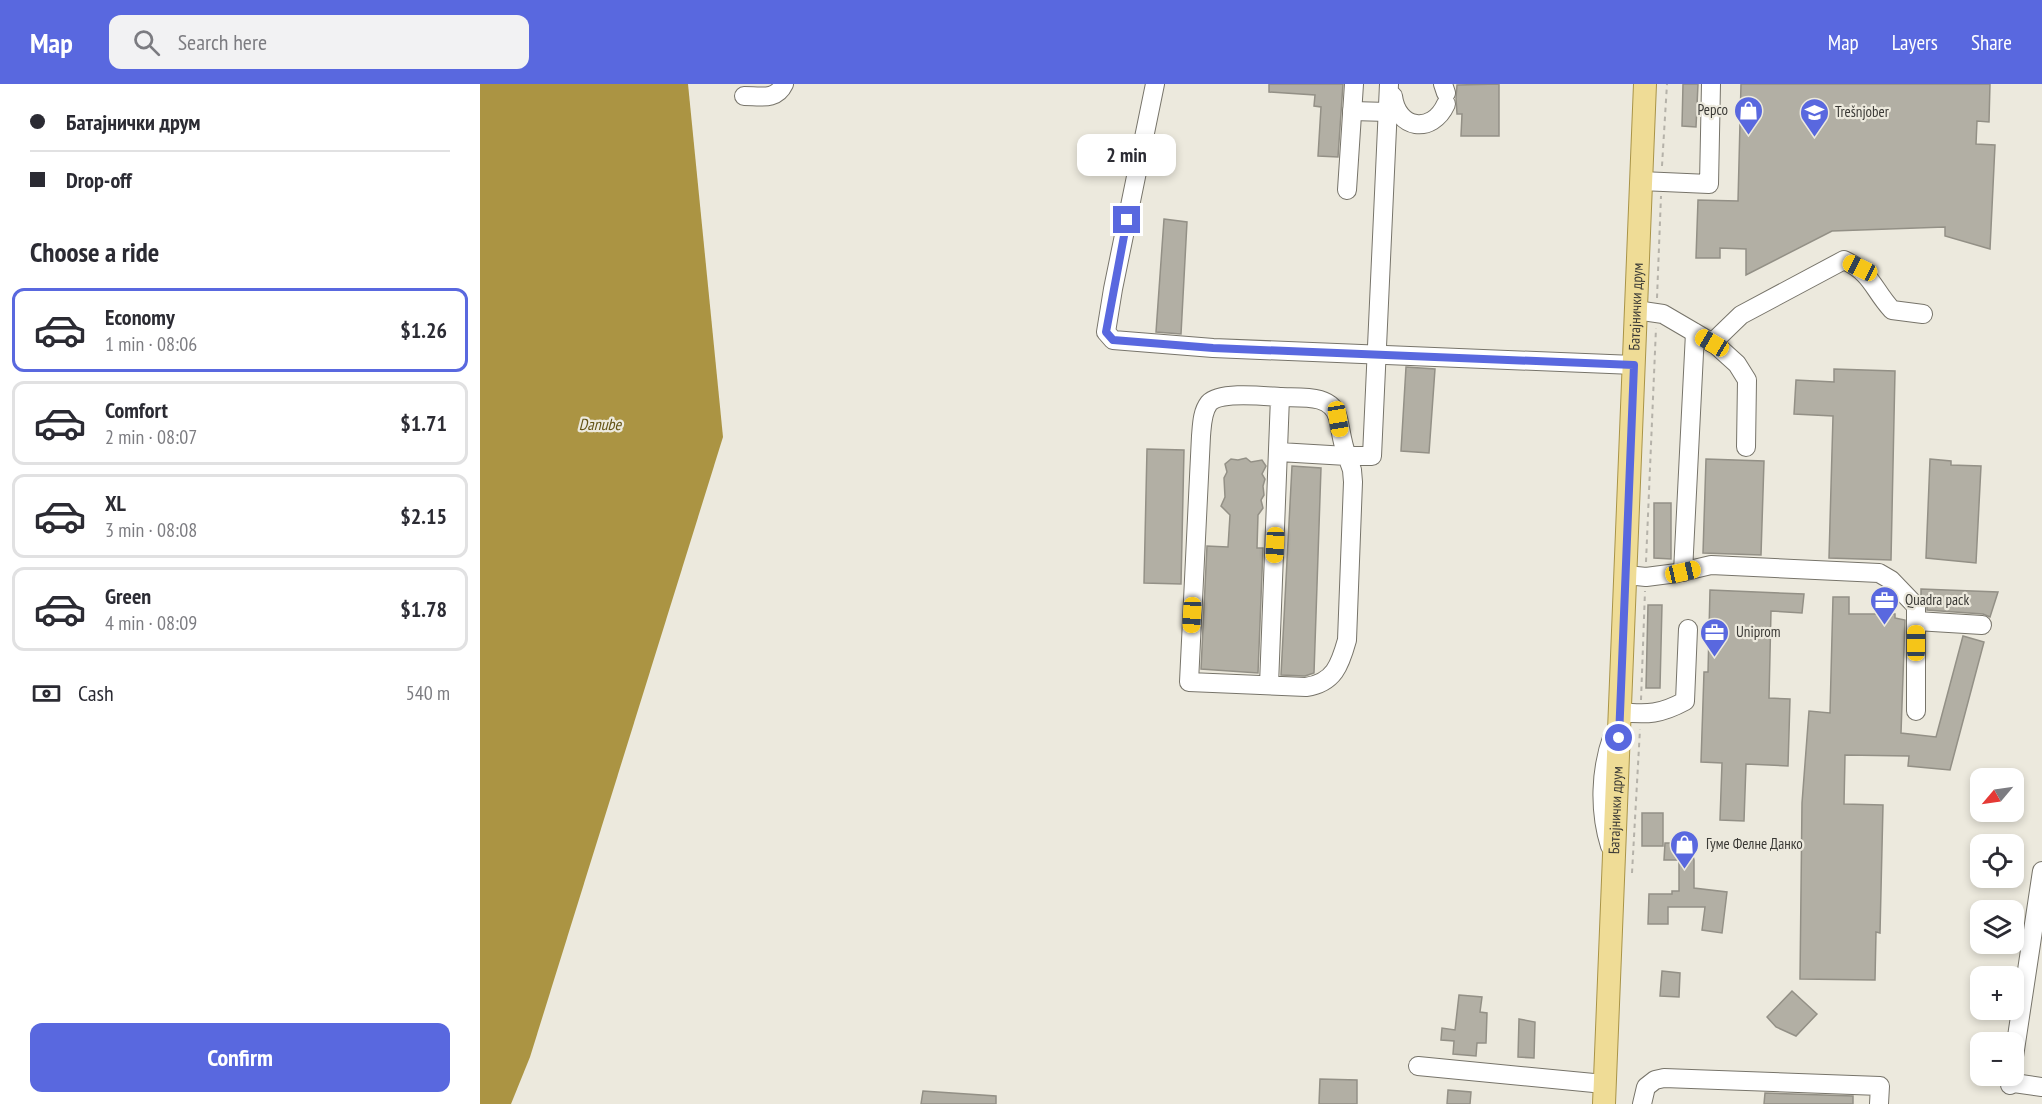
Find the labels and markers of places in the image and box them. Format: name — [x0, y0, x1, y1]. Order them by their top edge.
shop icon: Pepco — [1733, 94, 1765, 136]
school or university icon: Trešnjober — [1798, 96, 1830, 138]
place label: Pepco — [1697, 100, 1728, 119]
place label: Trešnjober — [1835, 102, 1890, 121]
office icon: Quadra pack — [1868, 584, 1900, 626]
place label: Quadra pack — [1905, 590, 1969, 609]
office icon: Uniprom — [1699, 616, 1731, 658]
place label: Uniprom — [1736, 622, 1781, 641]
shop icon: Гуме Фелне Данко — [1669, 828, 1701, 870]
place label: Гуме Фелне Данко — [1706, 834, 1803, 853]

